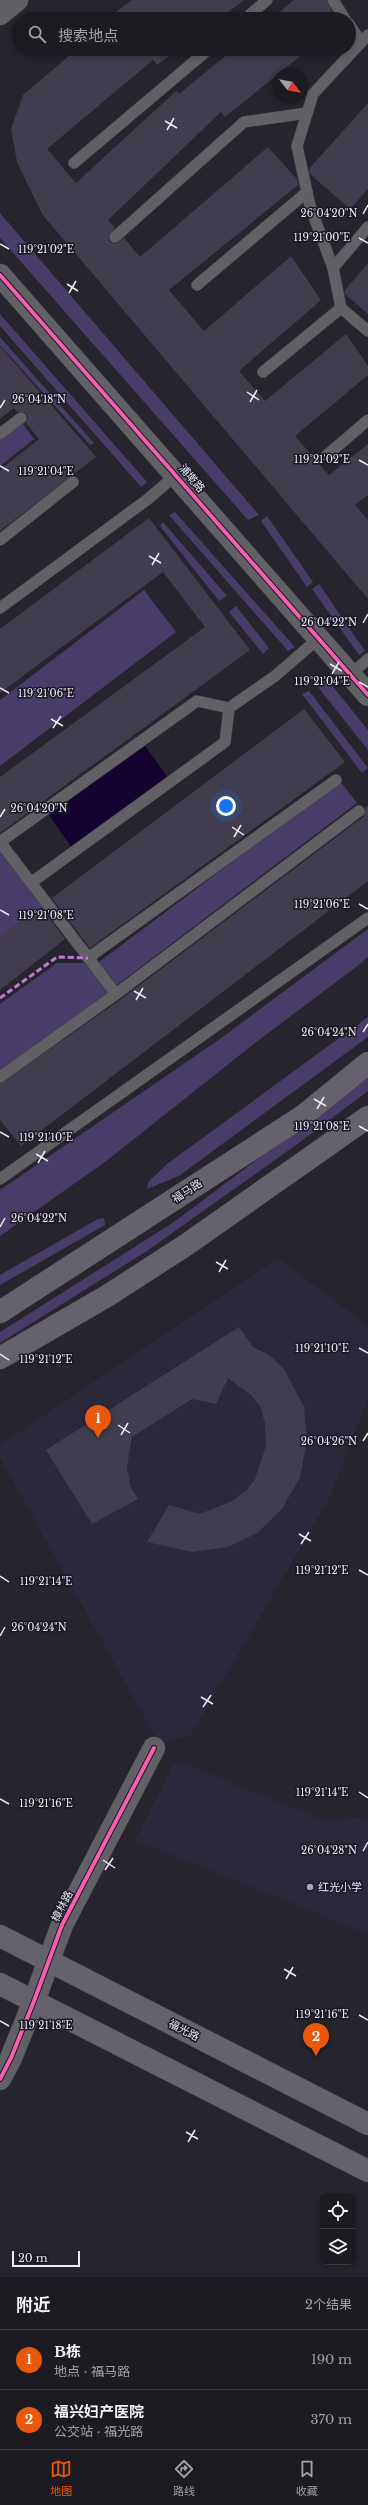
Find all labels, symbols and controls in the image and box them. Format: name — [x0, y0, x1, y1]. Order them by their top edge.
search box — [12, 12, 356, 56]
icon: search — [26, 23, 48, 45]
text: 搜索地点 — [58, 26, 118, 45]
north arrow — [272, 68, 308, 104]
text: 26°04'20"N — [300, 207, 358, 220]
text: 119°21'00"E — [294, 231, 350, 244]
text: 119°21'02"E — [18, 243, 74, 256]
text: 26°04'18"N — [12, 393, 66, 406]
text: 119°21'02"E — [294, 453, 350, 466]
street label: 浦墘路 — [176, 461, 208, 495]
text: 119°21'04"E — [18, 465, 74, 478]
text: 26°04'22"N — [301, 616, 357, 629]
text: 119°21'04"E — [294, 675, 350, 688]
text: 119°21'06"E — [18, 687, 74, 700]
your location — [216, 796, 236, 816]
text: 26°04'20"N — [10, 802, 68, 815]
text: 119°21'06"E — [294, 898, 350, 911]
text: 119°21'08"E — [18, 909, 74, 922]
text: 26°04'24"N — [301, 1026, 357, 1039]
text: 119°21'08"E — [294, 1120, 350, 1133]
text: 119°21'10"E — [19, 1131, 73, 1144]
street label: 福马路 — [169, 1176, 205, 1206]
text: 26°04'22"N — [11, 1212, 67, 1225]
text: 119°21'10"E — [295, 1342, 349, 1355]
text: 119°21'12"E — [19, 1353, 73, 1366]
pin: 1 — [85, 1405, 111, 1438]
text: 26°04'26"N — [301, 1435, 357, 1448]
text: 119°21'12"E — [295, 1564, 349, 1577]
text: 119°21'14"E — [20, 1575, 72, 1588]
text: 26°04'24"N — [11, 1621, 67, 1634]
text: 119°21'14"E — [296, 1786, 348, 1799]
text: 119°21'16"E — [19, 1797, 73, 1810]
text: 26°04'28"N — [301, 1844, 357, 1857]
place label: 红光小学 — [318, 1880, 362, 1894]
marker: 红光小学 — [305, 1882, 315, 1892]
street label: 樟林路 — [48, 1888, 76, 1924]
text: 119°21'16"E — [295, 2008, 349, 2021]
street label: 福光路 — [166, 2016, 202, 2044]
text: 119°21'18"E — [19, 2019, 73, 2032]
pin: 2 — [303, 2023, 329, 2056]
map controls — [320, 2193, 356, 2265]
button: locate — [320, 2193, 356, 2229]
button: layers — [320, 2229, 356, 2265]
scale bar — [12, 2249, 80, 2268]
text: 20 m — [18, 2251, 48, 2265]
text: 附近 — [16, 2295, 50, 2316]
text: 2个结果 — [305, 2296, 352, 2313]
text: B栋 — [54, 2342, 81, 2361]
text: 1 — [26, 2351, 32, 2368]
text: 190 m — [311, 2351, 352, 2368]
text: 地点 · 福马路 — [54, 2363, 130, 2380]
text: 福兴妇产医院 — [54, 2402, 144, 2421]
text: 2 — [25, 2411, 33, 2428]
text: 370 m — [311, 2411, 352, 2428]
text: 公交站 · 福光路 — [54, 2423, 143, 2440]
tab: 地图 — [50, 2458, 72, 2498]
tab: 路线 — [173, 2458, 195, 2498]
tab: 收藏 — [296, 2458, 318, 2498]

